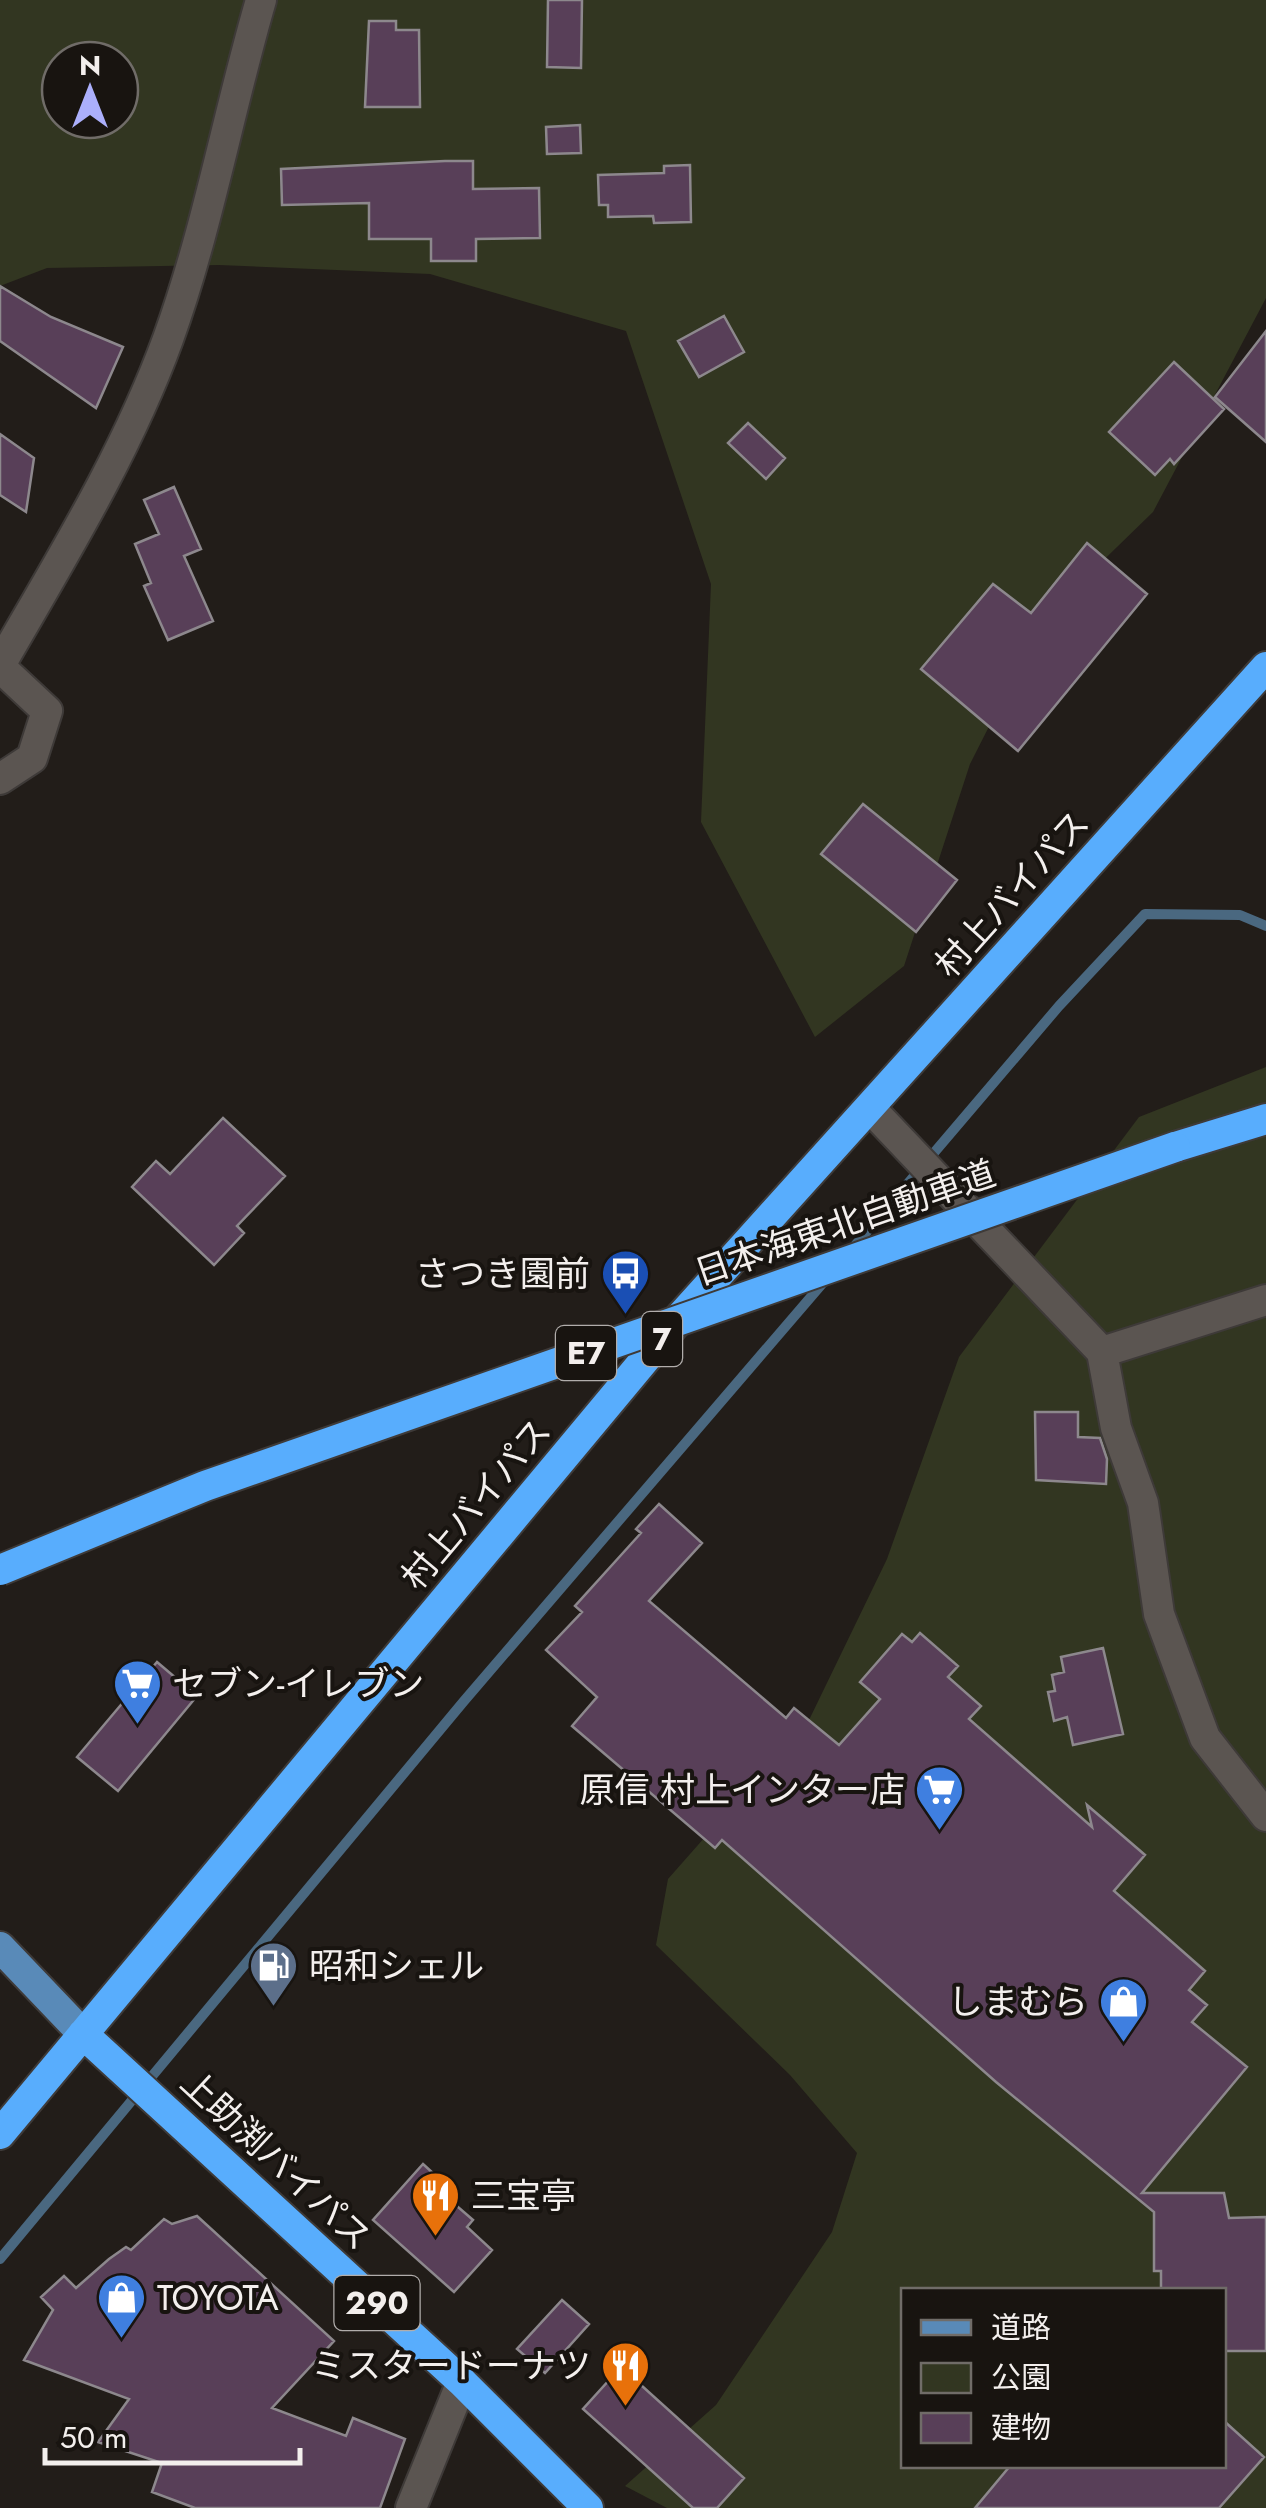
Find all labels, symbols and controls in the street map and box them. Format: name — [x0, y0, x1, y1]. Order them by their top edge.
north arrow — [40, 40, 140, 140]
text: N — [79, 45, 101, 86]
street label: 村上バイパス — [923, 799, 1101, 989]
street label: 日本海東北自動車道 — [688, 1148, 1002, 1298]
bus stop icon: さつき園前 — [599, 1248, 651, 1316]
place label: さつき園前 — [415, 1249, 590, 1299]
road number: 7 — [642, 1312, 682, 1366]
road number: E7 — [556, 1326, 616, 1380]
street label: 村上バイパス — [390, 1408, 562, 1600]
supermarket icon: セブン-イレブン — [111, 1658, 163, 1726]
place label: セブン-イレブン — [172, 1659, 424, 1709]
supermarket icon: 原信 村上インター店 — [914, 1764, 966, 1832]
place label: 原信 村上インター店 — [579, 1765, 905, 1815]
fuel station icon: 昭和シェル — [248, 1940, 300, 2008]
place label: 昭和シェル — [309, 1941, 484, 1991]
shop icon: しまむら — [1097, 1976, 1149, 2044]
place label: しまむら — [948, 1977, 1088, 2027]
street label: 上助渕バイパス — [170, 2058, 382, 2262]
restaurant icon: 三宝亭 — [410, 2170, 462, 2238]
place label: 三宝亭 — [471, 2171, 576, 2221]
shop icon: TOYOTA — [96, 2272, 148, 2340]
place label: TOYOTA — [157, 2273, 279, 2323]
road number: 290 — [334, 2276, 420, 2330]
legend — [901, 2288, 1226, 2468]
text: 道路 — [991, 2306, 1051, 2349]
restaurant icon: ミスタードーナツ — [600, 2340, 652, 2408]
place label: ミスタードーナツ — [311, 2341, 591, 2391]
text: 公園 — [991, 2356, 1051, 2399]
scale bar — [45, 2403, 300, 2465]
text: 建物 — [991, 2406, 1051, 2449]
text: 50 m — [60, 2416, 127, 2459]

